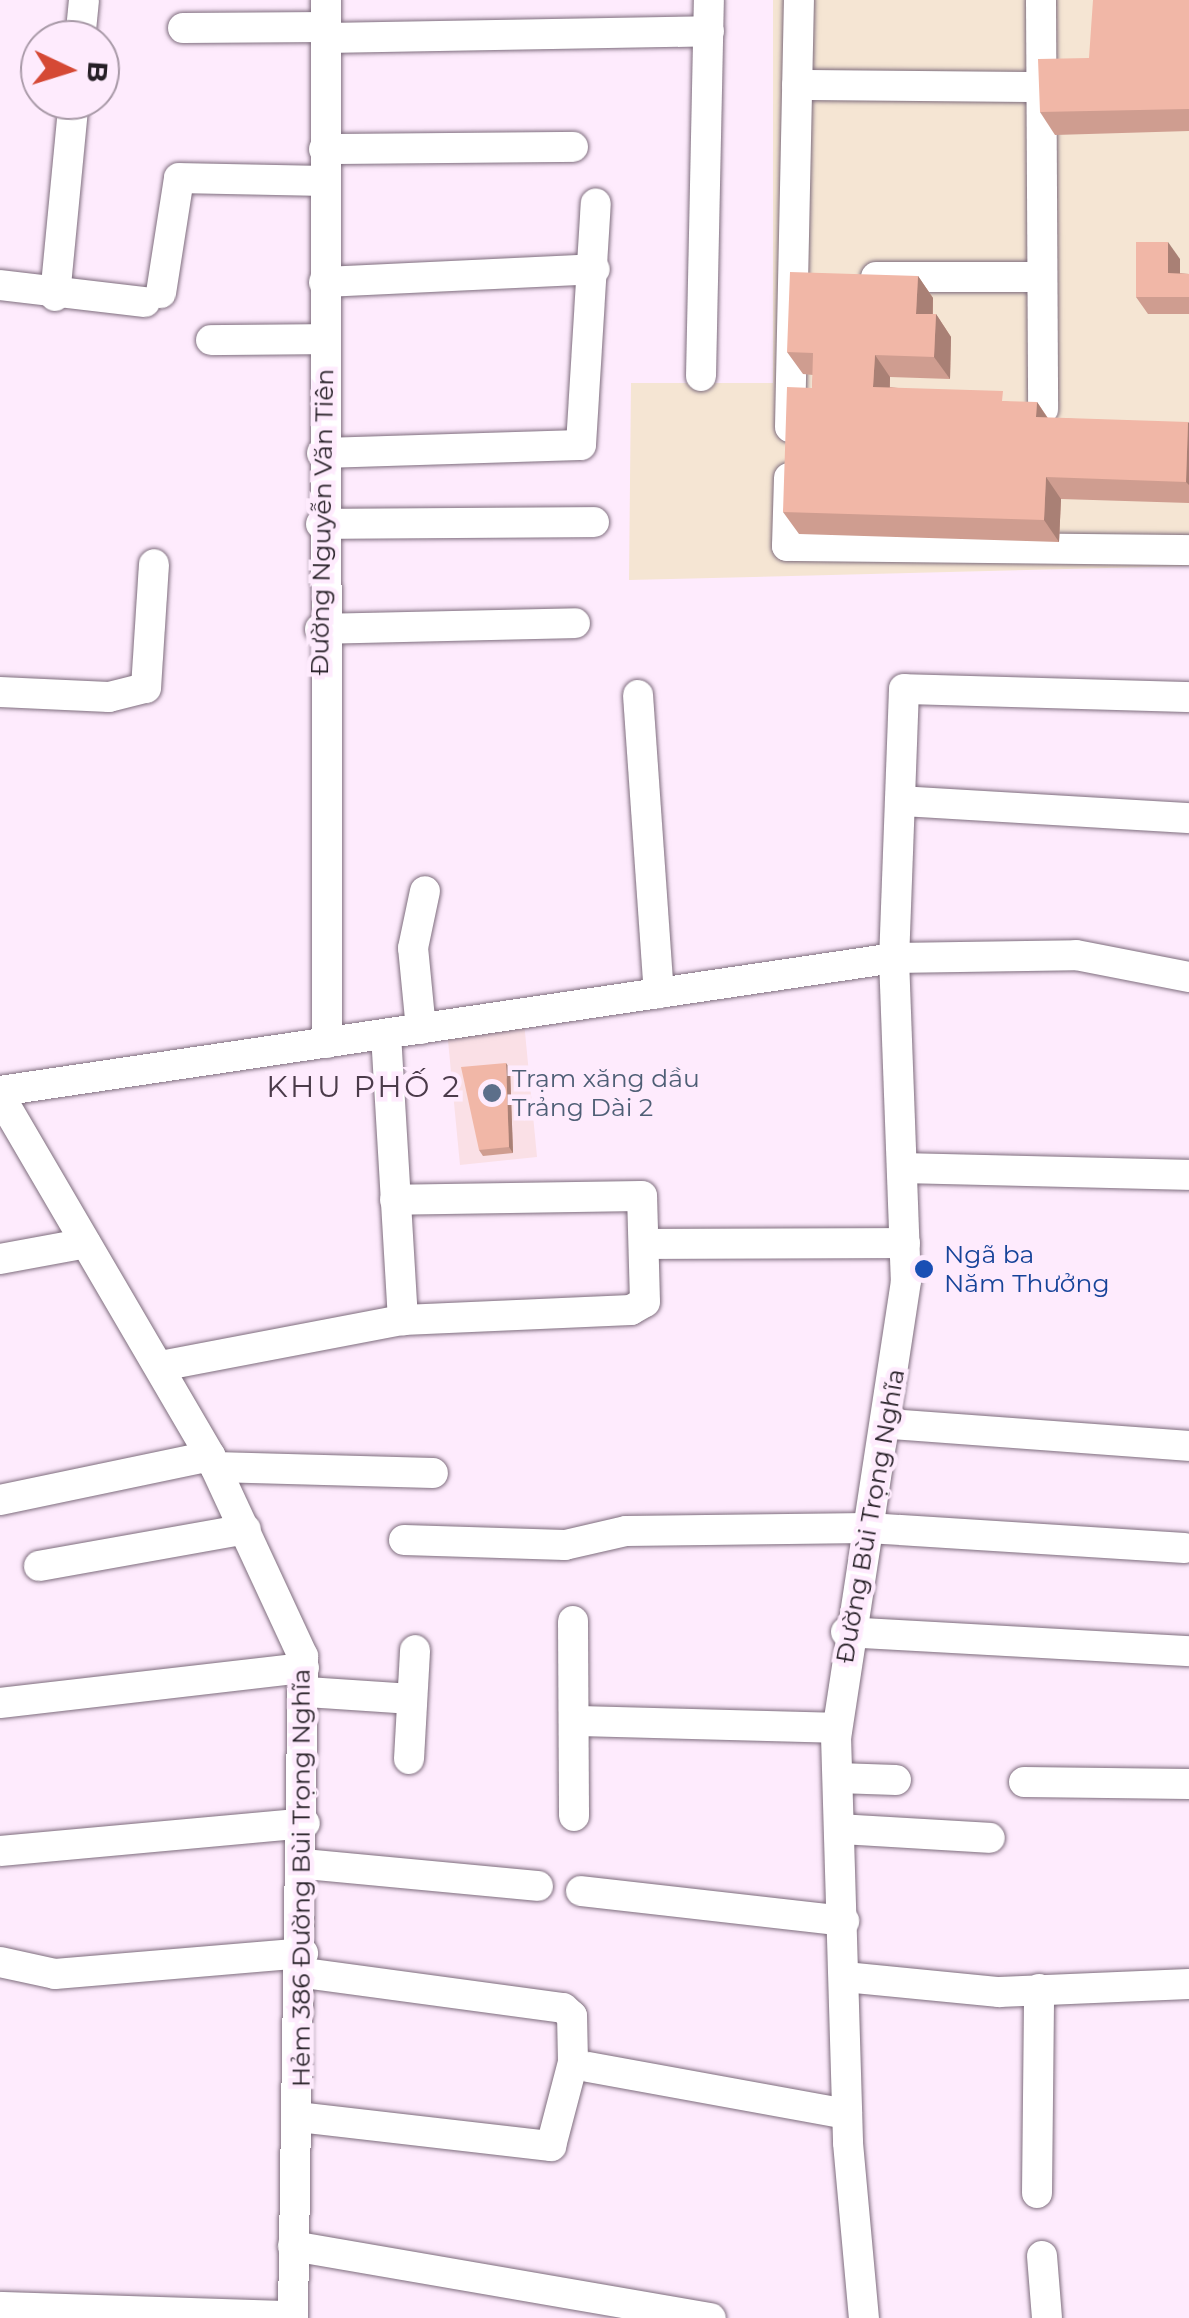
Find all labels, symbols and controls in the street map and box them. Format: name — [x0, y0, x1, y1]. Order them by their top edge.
north arrow — [20, 20, 120, 120]
text: B — [80, 60, 116, 84]
street label: Đường Nguyễn Văn Tiên — [304, 368, 340, 676]
place label: Trạm xăng dầu Trảng Dài 2 — [512, 1064, 700, 1123]
district label: KHU PHỐ 2 — [266, 1069, 462, 1105]
marker: Trạm xăng dầu Trảng Dài 2 — [481, 1082, 503, 1104]
place label: Ngã ba Năm Thưởng — [944, 1240, 1110, 1299]
marker: Ngã ba Năm Thưởng — [913, 1258, 935, 1280]
street label: Đường Bùi Trọng Nghĩa — [829, 1367, 911, 1665]
street label: Hẻm 386 Đường Bùi Trọng Nghĩa — [286, 1669, 316, 2087]

